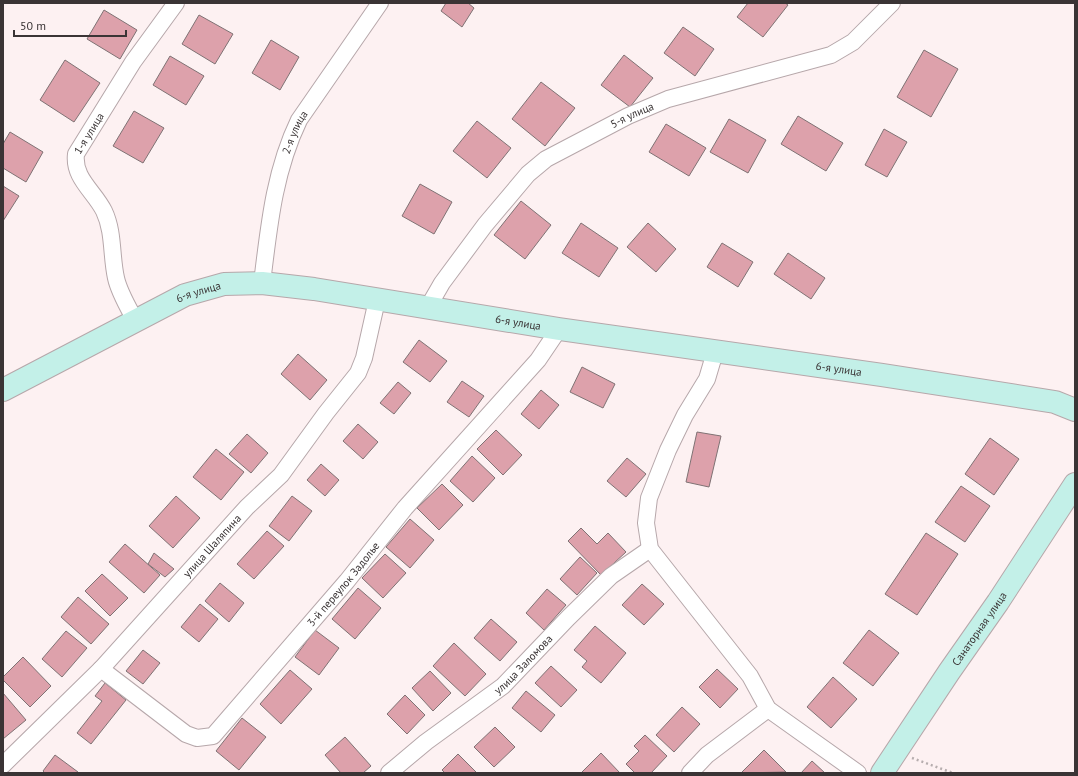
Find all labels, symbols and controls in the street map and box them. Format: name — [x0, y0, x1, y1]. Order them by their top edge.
scale bar — [14, 12, 126, 38]
text: 50 m — [20, 18, 46, 33]
street label: 5-я улица — [608, 99, 656, 131]
street label: 2-я улица — [279, 108, 311, 156]
street label: 1-я улица — [71, 110, 107, 157]
street label: 6-я улица — [173, 278, 222, 306]
street label: 6-я улица — [494, 312, 542, 333]
street label: 6-я улица — [815, 359, 863, 379]
street label: улица Шаляпина — [180, 511, 244, 580]
street label: 3-й переулок Задолье — [304, 539, 383, 629]
street label: Санаторная улица — [949, 589, 1010, 668]
street label: улица Заломова — [491, 632, 555, 697]

